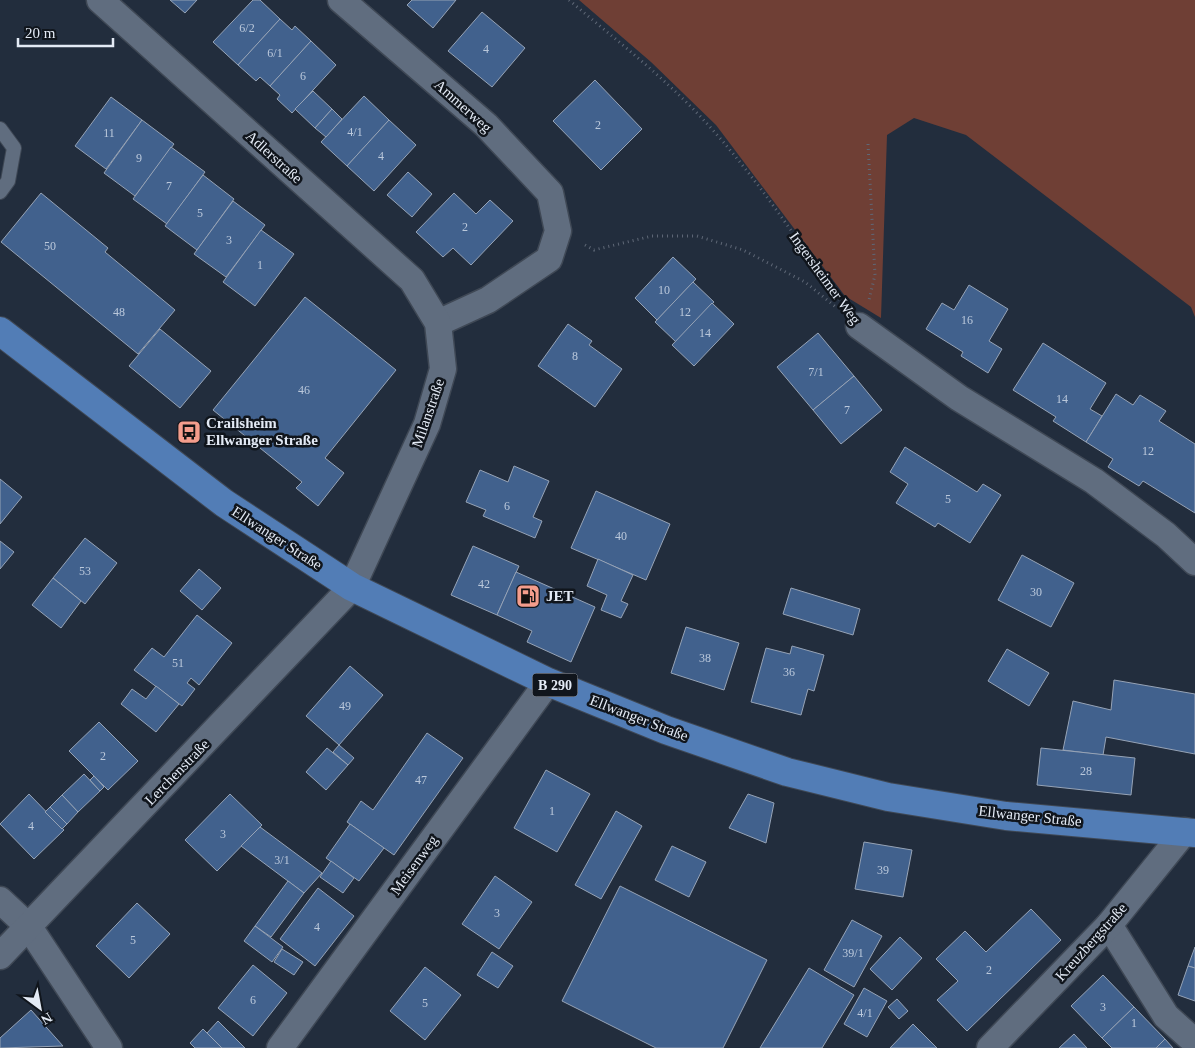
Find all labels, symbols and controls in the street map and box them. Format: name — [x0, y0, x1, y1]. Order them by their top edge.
scale bar — [18, 15, 112, 47]
house number: 6/2 — [239, 21, 255, 35]
text: 20 m — [25, 25, 56, 41]
house number: 4 — [483, 42, 489, 56]
house number: 6/1 — [267, 46, 283, 60]
house number: 6 — [300, 69, 306, 83]
street label: Ammerweg — [431, 76, 495, 136]
house number: 2 — [595, 118, 601, 132]
house number: 4/1 — [347, 125, 363, 139]
house number: 11 — [103, 126, 115, 140]
street label: Adlerstraße — [243, 128, 306, 187]
house number: 4 — [378, 149, 384, 163]
house number: 9 — [136, 151, 142, 165]
house number: 7 — [166, 179, 172, 193]
house number: 5 — [197, 206, 203, 220]
house number: 2 — [462, 220, 468, 234]
street label: Ingersheimer Weg — [786, 229, 864, 327]
house number: 3 — [226, 233, 232, 247]
house number: 50 — [44, 239, 56, 253]
house number: 1 — [257, 258, 263, 272]
house number: 10 — [658, 283, 670, 297]
house number: 48 — [113, 305, 125, 319]
house number: 12 — [679, 305, 691, 319]
house number: 16 — [961, 313, 973, 327]
house number: 14 — [699, 326, 711, 340]
house number: 8 — [572, 349, 578, 363]
house number: 7/1 — [808, 365, 824, 379]
street label: Milanstraße — [409, 376, 447, 449]
house number: 46 — [298, 383, 310, 397]
house number: 14 — [1056, 392, 1068, 406]
house number: 7 — [844, 403, 850, 417]
place label: Crailsheim Ellwanger Straße — [206, 415, 318, 448]
bus stop icon: Crailsheim Ellwanger Straße — [176, 419, 202, 445]
house number: 12 — [1142, 444, 1154, 458]
house number: 5 — [945, 492, 951, 506]
house number: 6 — [504, 499, 510, 513]
street label: Ellwanger Straße — [229, 503, 325, 573]
house number: 40 — [615, 529, 627, 543]
house number: 53 — [79, 564, 91, 578]
house number: 42 — [478, 577, 490, 591]
fuel station icon: JET — [515, 583, 541, 609]
house number: 30 — [1030, 585, 1042, 599]
place label: JET — [546, 588, 574, 604]
house number: 38 — [699, 651, 711, 665]
house number: 51 — [172, 656, 184, 670]
house number: 36 — [783, 665, 795, 679]
road number: B 290 — [532, 674, 578, 696]
street label: Ellwanger Straße — [588, 692, 691, 744]
house number: 49 — [339, 699, 351, 713]
street label: Lerchenstraße — [142, 736, 212, 808]
house number: 2 — [100, 749, 106, 763]
house number: 28 — [1080, 764, 1092, 778]
house number: 47 — [415, 773, 427, 787]
street label: Ellwanger Straße — [978, 803, 1083, 829]
house number: 1 — [549, 804, 555, 818]
house number: 4 — [28, 819, 34, 833]
house number: 3 — [220, 827, 226, 841]
street label: Meisenweg — [387, 832, 441, 898]
house number: 3/1 — [274, 853, 290, 867]
house number: 39 — [877, 863, 889, 877]
street label: Kreuzbergstraße — [1052, 900, 1130, 984]
house number: 3 — [494, 906, 500, 920]
house number: 4 — [314, 920, 320, 934]
house number: 5 — [130, 933, 136, 947]
house number: 39/1 — [842, 946, 864, 960]
house number: 2 — [986, 963, 992, 977]
north arrow — [15, 983, 65, 1033]
house number: 6 — [250, 993, 256, 1007]
house number: 5 — [422, 996, 428, 1010]
house number: 3 — [1100, 1000, 1106, 1014]
house number: 4/1 — [857, 1006, 873, 1020]
text: N — [38, 1010, 55, 1028]
house number: 1 — [1131, 1016, 1137, 1030]

